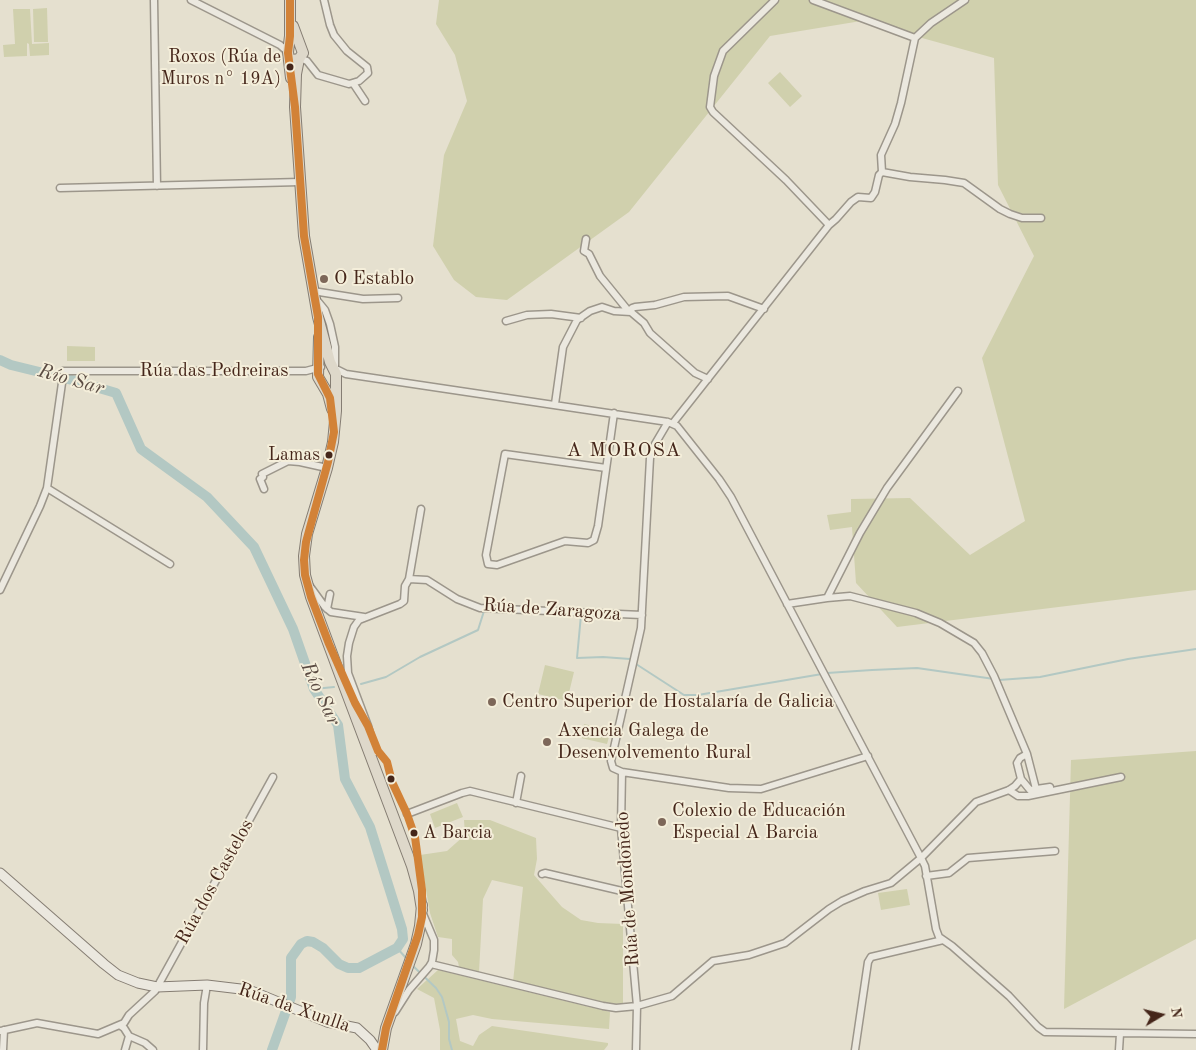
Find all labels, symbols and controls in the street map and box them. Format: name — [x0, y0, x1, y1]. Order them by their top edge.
place label: Roxos (Rúa de Muros n° 19A) — [161, 46, 281, 88]
marker: Roxos (Rúa de Muros n° 19A) — [285, 62, 295, 72]
place label: O Establo — [334, 268, 414, 290]
marker: O Establo — [318, 273, 330, 285]
water label: Río Sar — [35, 359, 107, 401]
street label: Rúa das Pedreiras — [140, 360, 288, 382]
district label: A MOROSA — [565, 439, 683, 463]
place label: Lamas — [268, 444, 320, 466]
marker: Lamas — [324, 450, 334, 460]
street label: Rúa de Zaragoza — [482, 594, 622, 626]
water label: Río Sar — [295, 658, 345, 730]
place label: Centro Superior de Hostalaría de Galicia — [502, 691, 834, 713]
marker: Centro Superior de Hostalaría de Galicia — [486, 696, 498, 708]
place label: Axencia Galega de Desenvolvemento Rural — [557, 720, 751, 764]
marker: Axencia Galega de Desenvolvemento Rural — [541, 736, 553, 748]
unlabelled marker — [386, 774, 396, 784]
place label: Colexio de Educación Especial A Barcia — [672, 800, 846, 844]
street label: Rúa de Mondoñedo — [611, 811, 645, 967]
street label: Rúa dos Castelos — [171, 815, 259, 949]
marker: Colexio de Educación Especial A Barcia — [656, 816, 668, 828]
place label: A Barcia — [423, 822, 492, 844]
marker: A Barcia — [409, 828, 419, 838]
street label: Rúa da Xunlla — [235, 978, 353, 1038]
north arrow — [1136, 990, 1186, 1040]
text: N — [1168, 1006, 1184, 1019]

